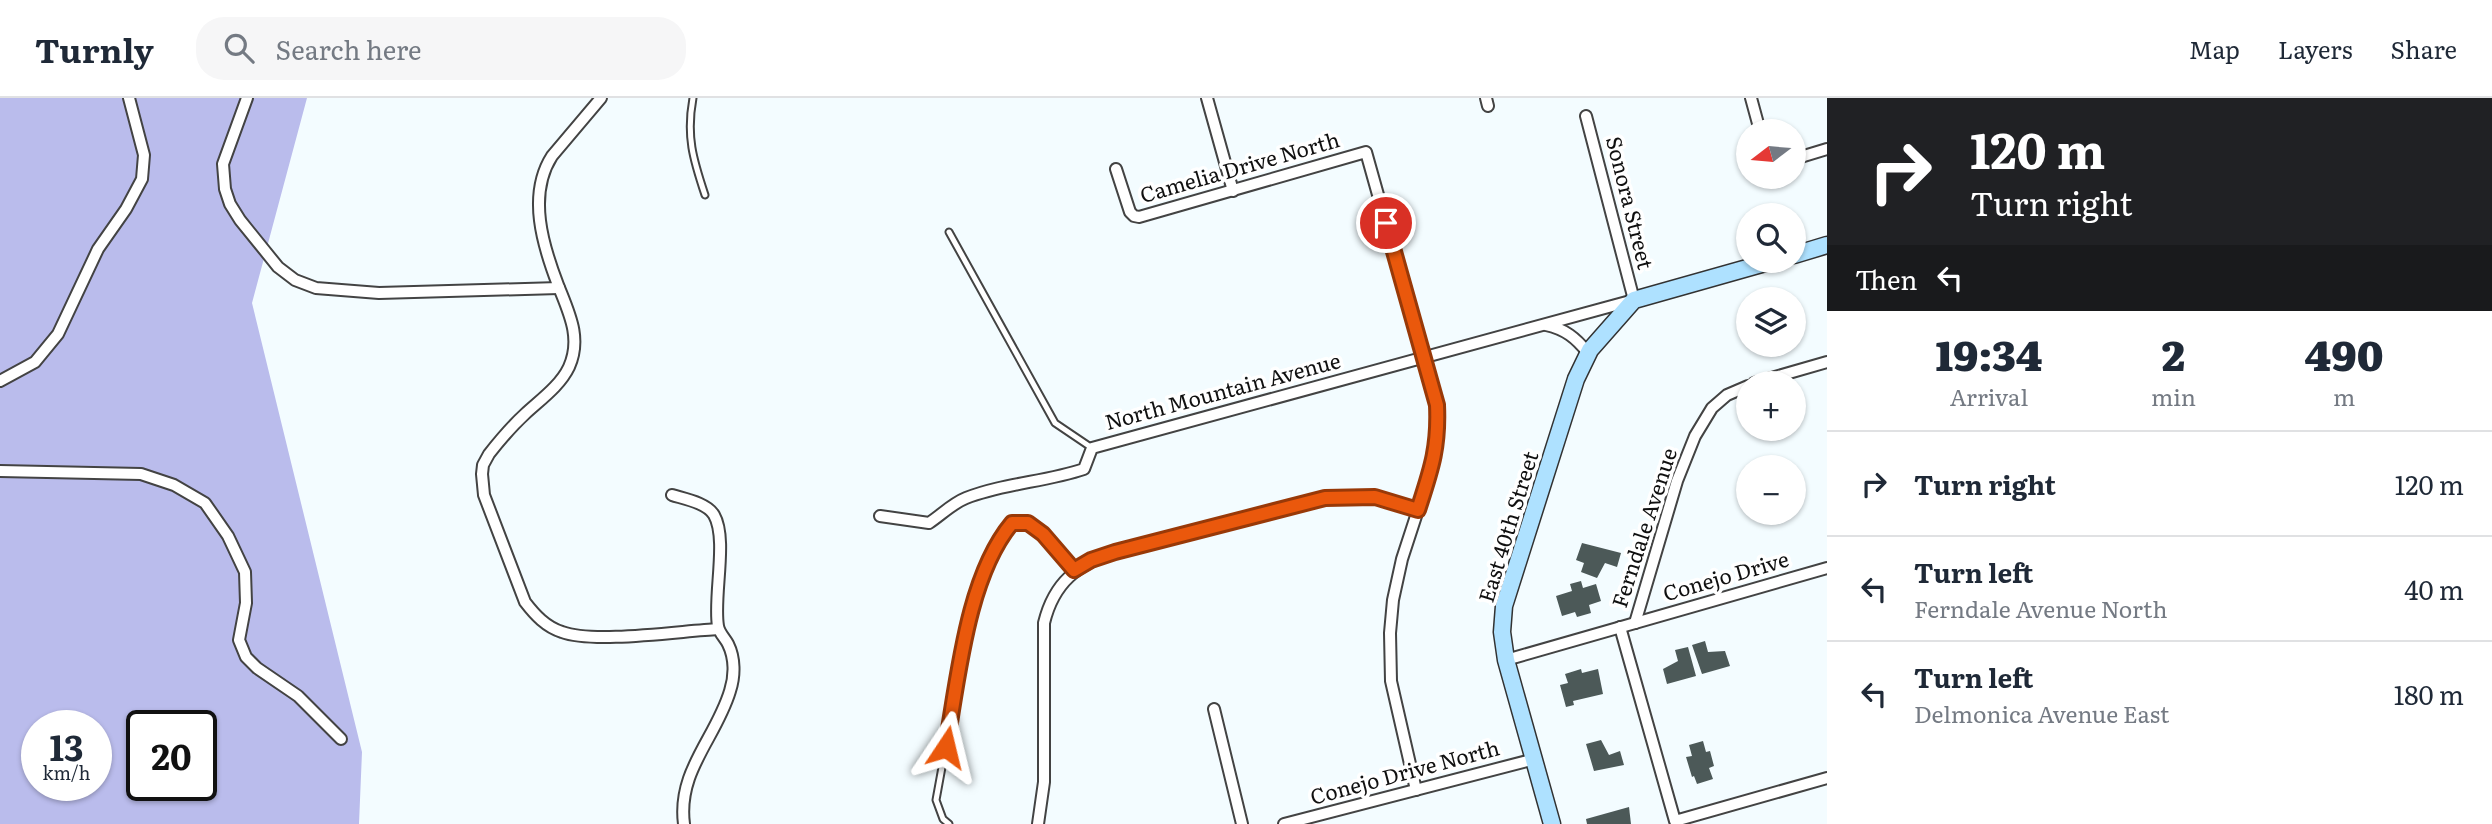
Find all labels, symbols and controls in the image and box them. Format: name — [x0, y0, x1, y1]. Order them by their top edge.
search box — [196, 17, 686, 80]
text: Turnly — [35, 24, 154, 73]
icon: search — [220, 29, 258, 67]
text: Search here — [276, 29, 421, 68]
text: Map — [2189, 31, 2240, 66]
text: Layers — [2278, 31, 2352, 66]
text: Share — [2390, 31, 2457, 66]
text: 120 m — [1970, 111, 2105, 184]
north arrow — [1736, 119, 1806, 189]
map controls — [1736, 119, 1806, 525]
street label: Camelia Drive North — [1136, 122, 1343, 209]
icon: right — [1855, 126, 1946, 217]
street label: Sonora Street — [1600, 133, 1663, 273]
text: Turn right — [1970, 178, 2132, 226]
pin — [1356, 193, 1416, 253]
button: search — [1736, 203, 1806, 273]
icon: arrive — [1367, 204, 1405, 242]
text: Then — [1855, 259, 1917, 298]
icon: left — [1931, 259, 1969, 297]
button: layers — [1736, 287, 1806, 357]
text: 19:34 — [1936, 322, 2042, 384]
text: 2 — [2162, 322, 2185, 384]
text: 490 — [2305, 322, 2383, 384]
street label: North Mountain Avenue — [1101, 343, 1344, 436]
button: + — [1736, 371, 1806, 441]
text: Arrival — [1950, 379, 2028, 413]
text: min — [2151, 379, 2196, 413]
text: m — [2333, 379, 2355, 413]
street label: Ferndale Avenue — [1602, 443, 1683, 611]
street label: East 40th Street — [1469, 446, 1545, 606]
button: − — [1736, 455, 1806, 525]
text: Turn right — [1914, 464, 2056, 503]
text: 120 m — [2395, 464, 2464, 503]
icon: right — [1855, 465, 1893, 503]
street label: Conejo Drive — [1659, 542, 1792, 607]
text: Turn left — [1914, 552, 2033, 591]
text: 40 m — [2404, 569, 2464, 608]
icon: left — [1855, 570, 1893, 608]
text: Ferndale Avenue North — [1914, 591, 2167, 625]
text: Turn left — [1914, 657, 2033, 696]
text: 180 m — [2394, 674, 2464, 713]
icon: left — [1855, 675, 1893, 713]
text: Delmonica Avenue East — [1914, 696, 2169, 730]
speed limit sign: 20 — [126, 710, 217, 801]
position arrow — [909, 710, 983, 784]
text: 13 — [49, 720, 84, 772]
street label: Conejo Drive North — [1306, 730, 1502, 811]
text: km/h — [43, 759, 90, 786]

